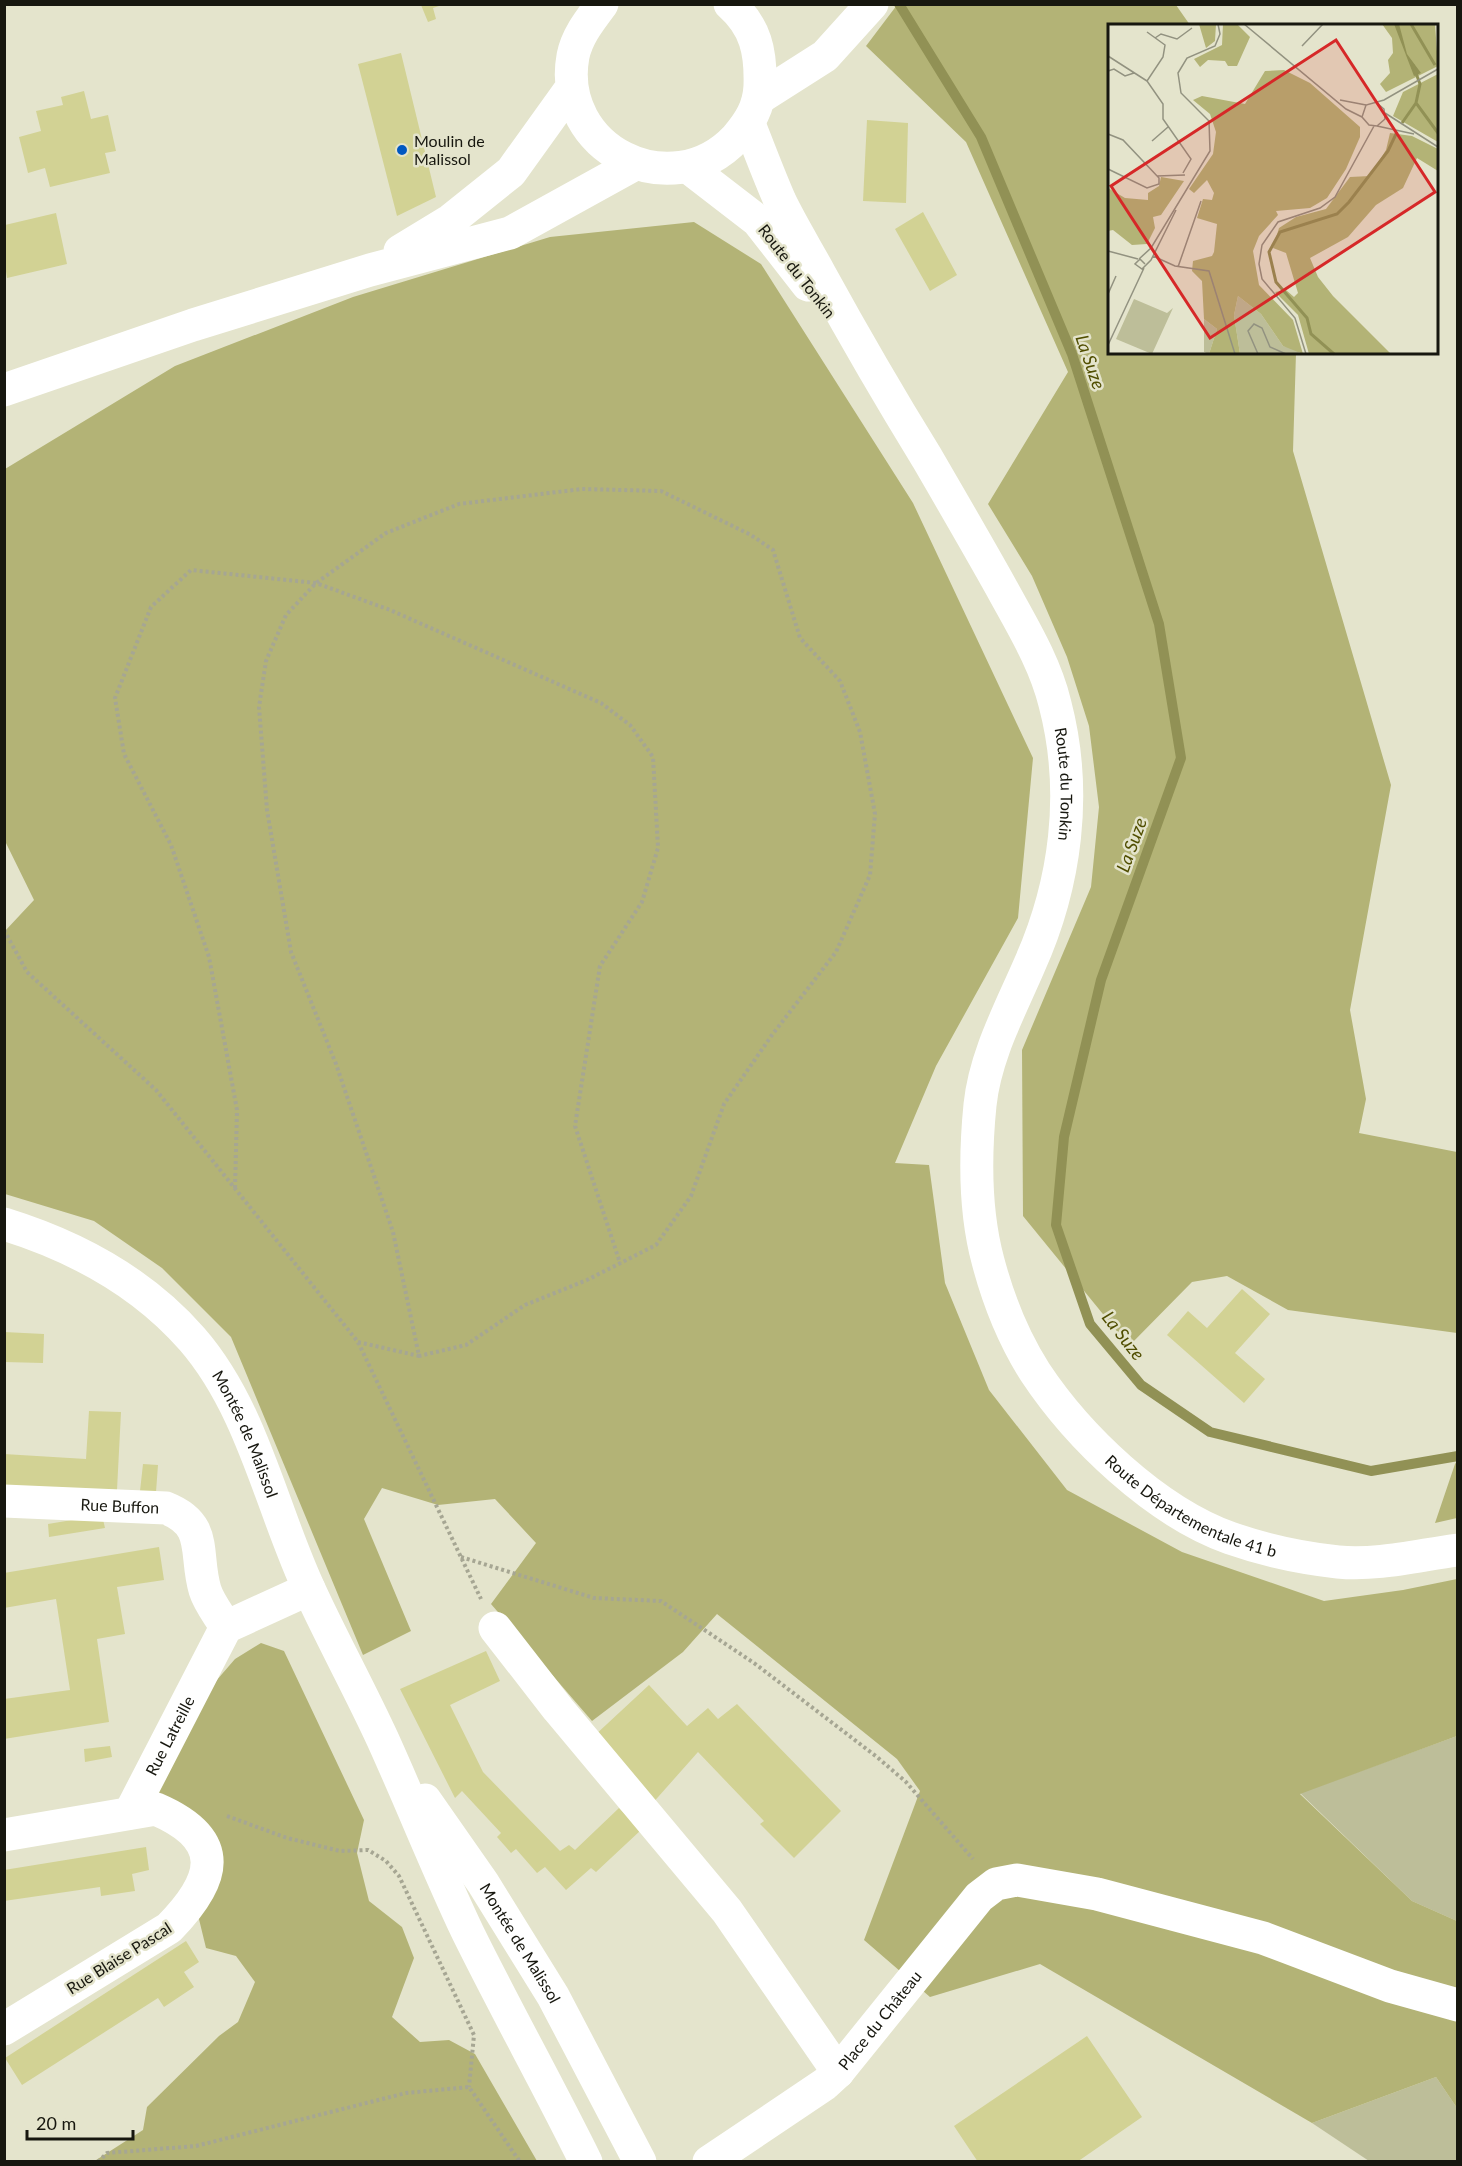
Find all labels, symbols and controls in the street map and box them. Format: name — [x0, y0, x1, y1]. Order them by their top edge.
inset map — [1108, 24, 1438, 354]
place label: Moulin de Malissol — [414, 131, 485, 168]
marker: Moulin de Malissol — [395, 143, 409, 157]
street label: Route du Tonkin — [755, 220, 840, 321]
water label: La Suze — [1071, 332, 1111, 392]
street label: Route du Tonkin — [1051, 726, 1077, 842]
water label: La Suze — [1111, 814, 1151, 875]
water label: La Suze — [1098, 1306, 1150, 1364]
street label: Montée de Malissol — [209, 1367, 282, 1500]
street label: Route Départementale 41 b — [1102, 1450, 1279, 1560]
street label: Rue Buffon — [80, 1494, 160, 1517]
street label: Rue Latreille — [141, 1693, 198, 1778]
street label: Montée de Malissol — [476, 1879, 565, 2006]
street label: Rue Blaise Pascal — [63, 1918, 175, 1997]
street label: Place du Château — [834, 1966, 925, 2073]
scale bar — [27, 2103, 134, 2141]
text: 20 m — [36, 2112, 76, 2134]

